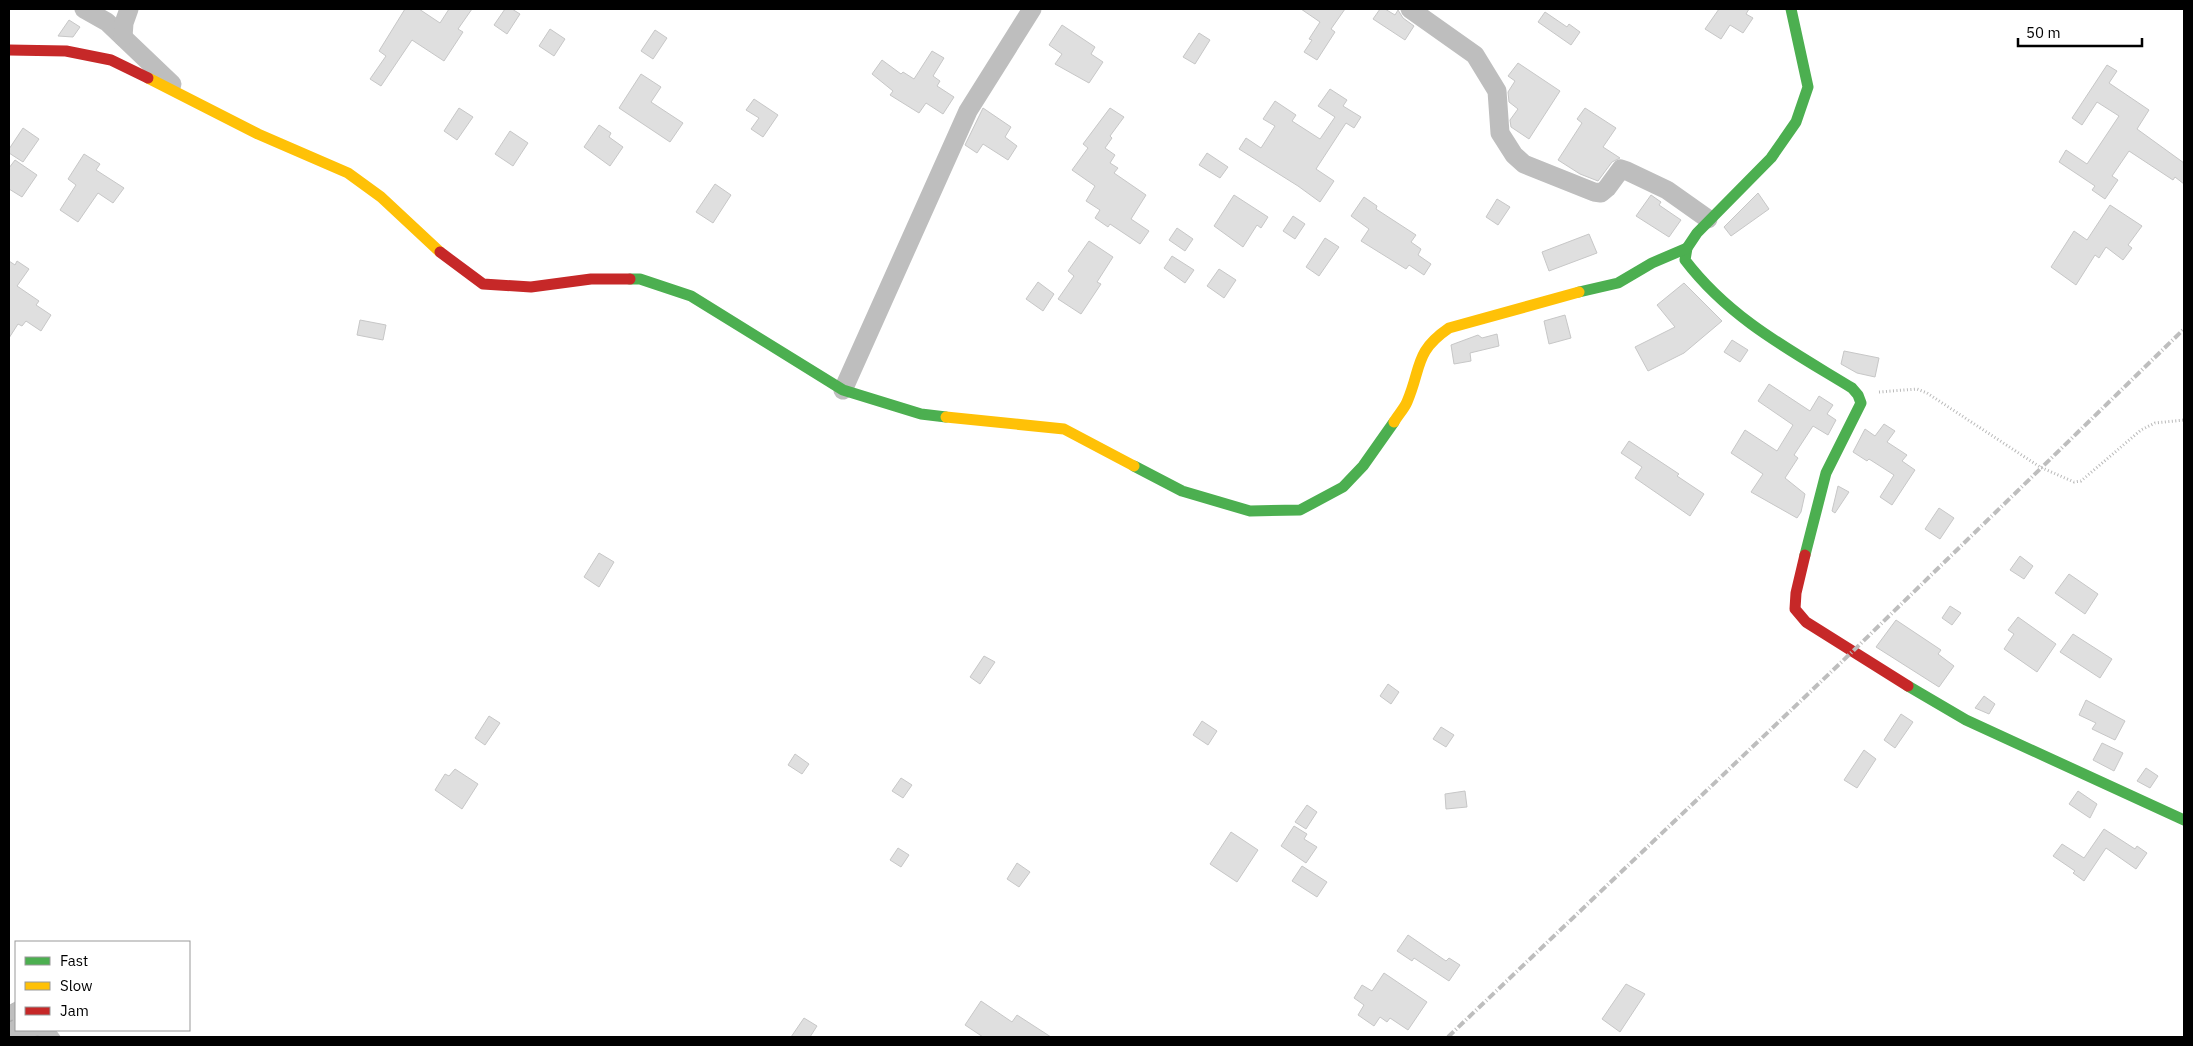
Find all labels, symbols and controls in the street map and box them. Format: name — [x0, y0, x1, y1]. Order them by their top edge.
scale bar — [2018, 15, 2142, 47]
text: 50 m — [2026, 23, 2061, 42]
legend — [15, 941, 190, 1031]
text: Fast — [60, 951, 88, 970]
text: Slow — [60, 976, 93, 995]
text: Jam — [60, 1001, 89, 1020]

